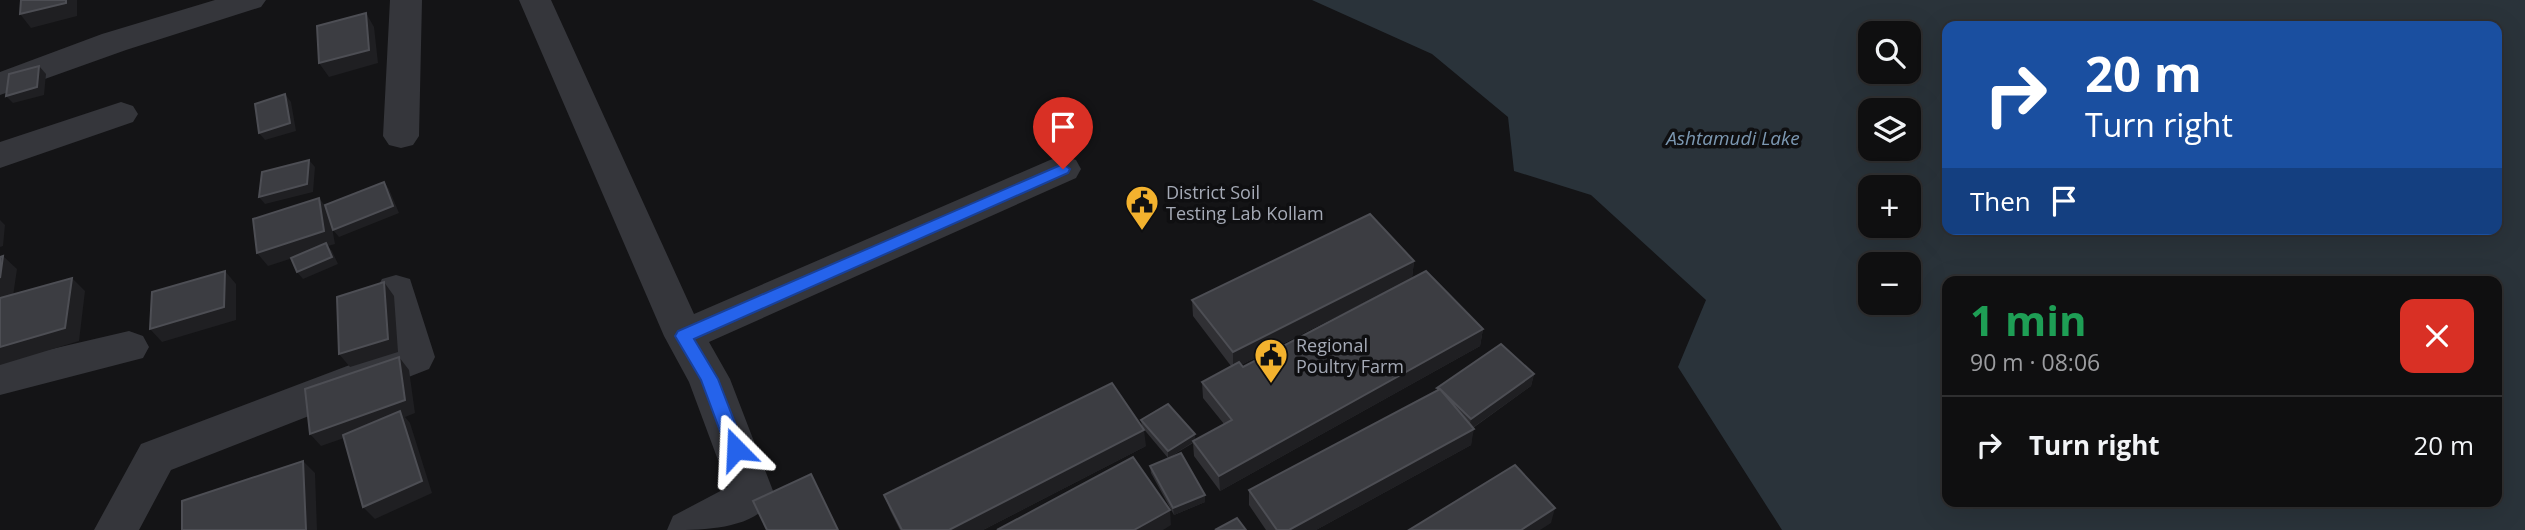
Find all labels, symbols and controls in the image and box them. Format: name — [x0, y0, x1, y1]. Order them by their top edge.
map controls — [1858, 21, 1921, 315]
button: search — [1858, 21, 1921, 84]
text: 20 m — [2085, 40, 2202, 106]
icon: right — [1970, 49, 2061, 140]
pin — [1033, 97, 1093, 169]
button: layers — [1858, 98, 1921, 161]
text: Turn right — [2085, 103, 2233, 146]
icon: arrive — [1044, 108, 1082, 146]
water label: Ashtamudi Lake — [1664, 125, 1800, 151]
button: + — [1858, 175, 1921, 238]
place label: District Soil Testing Lab Kollam — [1166, 180, 1324, 225]
icon: arrive — [2045, 182, 2083, 220]
public building icon: District Soil Testing Lab Kollam — [1123, 183, 1161, 232]
text: Then — [1970, 183, 2031, 219]
button: − — [1858, 252, 1921, 315]
text: 1 min — [1970, 291, 2087, 348]
button: close — [2400, 299, 2474, 373]
place label: Regional Poultry Farm — [1296, 333, 1404, 378]
public building icon: Regional Poultry Farm — [1252, 336, 1290, 385]
text: 90 m · 08:06 — [1970, 346, 2100, 378]
position arrow — [699, 412, 773, 486]
icon: right — [1970, 426, 2008, 464]
text: Turn right — [2029, 427, 2160, 463]
text: 20 m — [2413, 427, 2474, 463]

